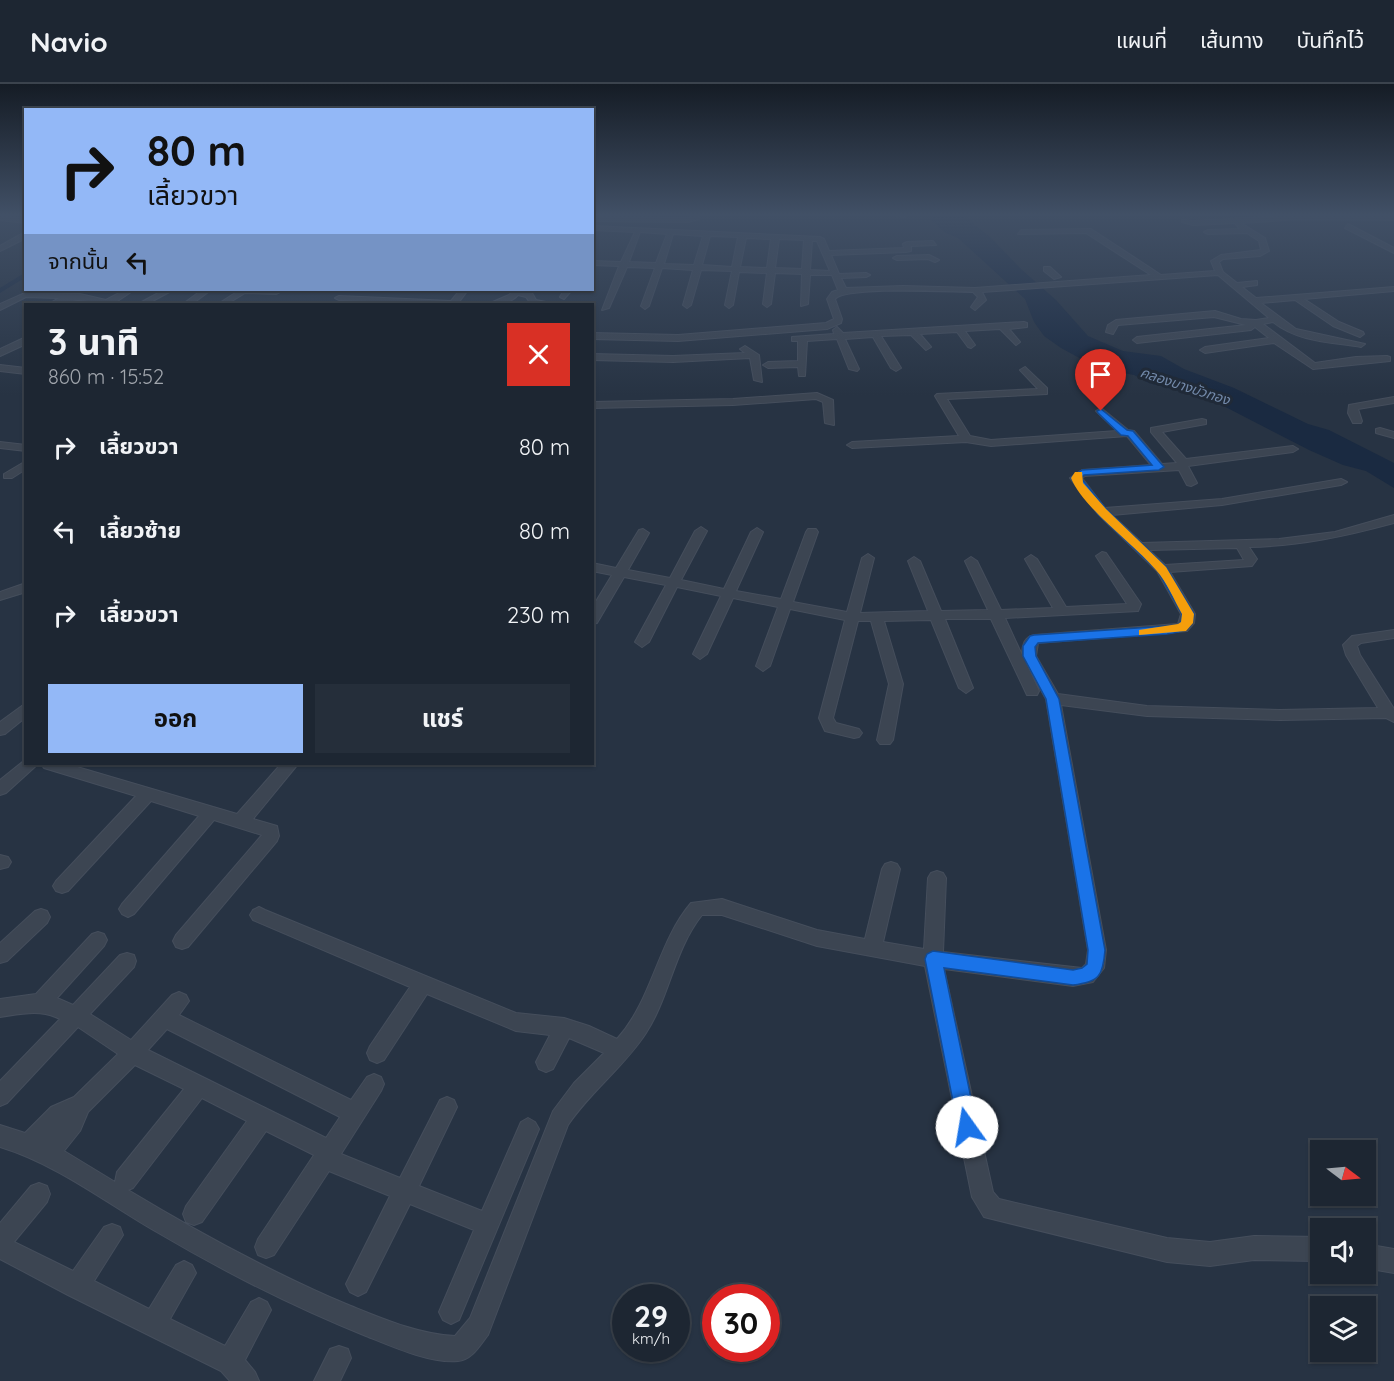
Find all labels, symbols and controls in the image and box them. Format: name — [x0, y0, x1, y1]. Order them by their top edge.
text: Navio — [30, 24, 108, 59]
text: แผนที่ — [1116, 27, 1167, 53]
text: เส้นทาง — [1200, 27, 1264, 53]
text: บันทึกไว้ — [1297, 27, 1364, 53]
text: 80 m — [147, 124, 246, 177]
icon: right — [48, 132, 126, 210]
text: เลี้ยวขวา — [147, 178, 238, 212]
icon: left — [121, 246, 154, 279]
text: จากนั้น — [48, 247, 109, 275]
text: 3 นาที — [48, 319, 140, 364]
button: close — [507, 323, 570, 386]
pin — [1075, 349, 1126, 411]
icon: arrive — [1084, 358, 1117, 391]
water label: คลองบางบัวทอง — [1138, 363, 1234, 409]
text: 860 m · 15:52 — [48, 364, 164, 389]
icon: right — [48, 431, 81, 464]
text: เลี้ยวขวา — [99, 432, 179, 460]
text: 80 m — [519, 433, 570, 461]
icon: left — [48, 515, 81, 548]
text: เลี้ยวซ้าย — [99, 516, 181, 544]
text: 80 m — [519, 517, 570, 545]
icon: right — [48, 599, 81, 632]
text: เลี้ยวขวา — [99, 600, 179, 628]
text: 230 m — [507, 601, 570, 629]
button: ออก — [48, 684, 303, 753]
button: แชร์ — [315, 684, 570, 753]
position arrow — [935, 1095, 999, 1159]
north arrow — [1310, 1140, 1376, 1206]
map controls — [1310, 1140, 1376, 1362]
button: sound — [1310, 1218, 1376, 1284]
speed limit sign: 30 — [702, 1284, 780, 1362]
button: layers — [1310, 1296, 1376, 1362]
text: 29 — [634, 1297, 668, 1335]
text: km/h — [632, 1329, 670, 1348]

